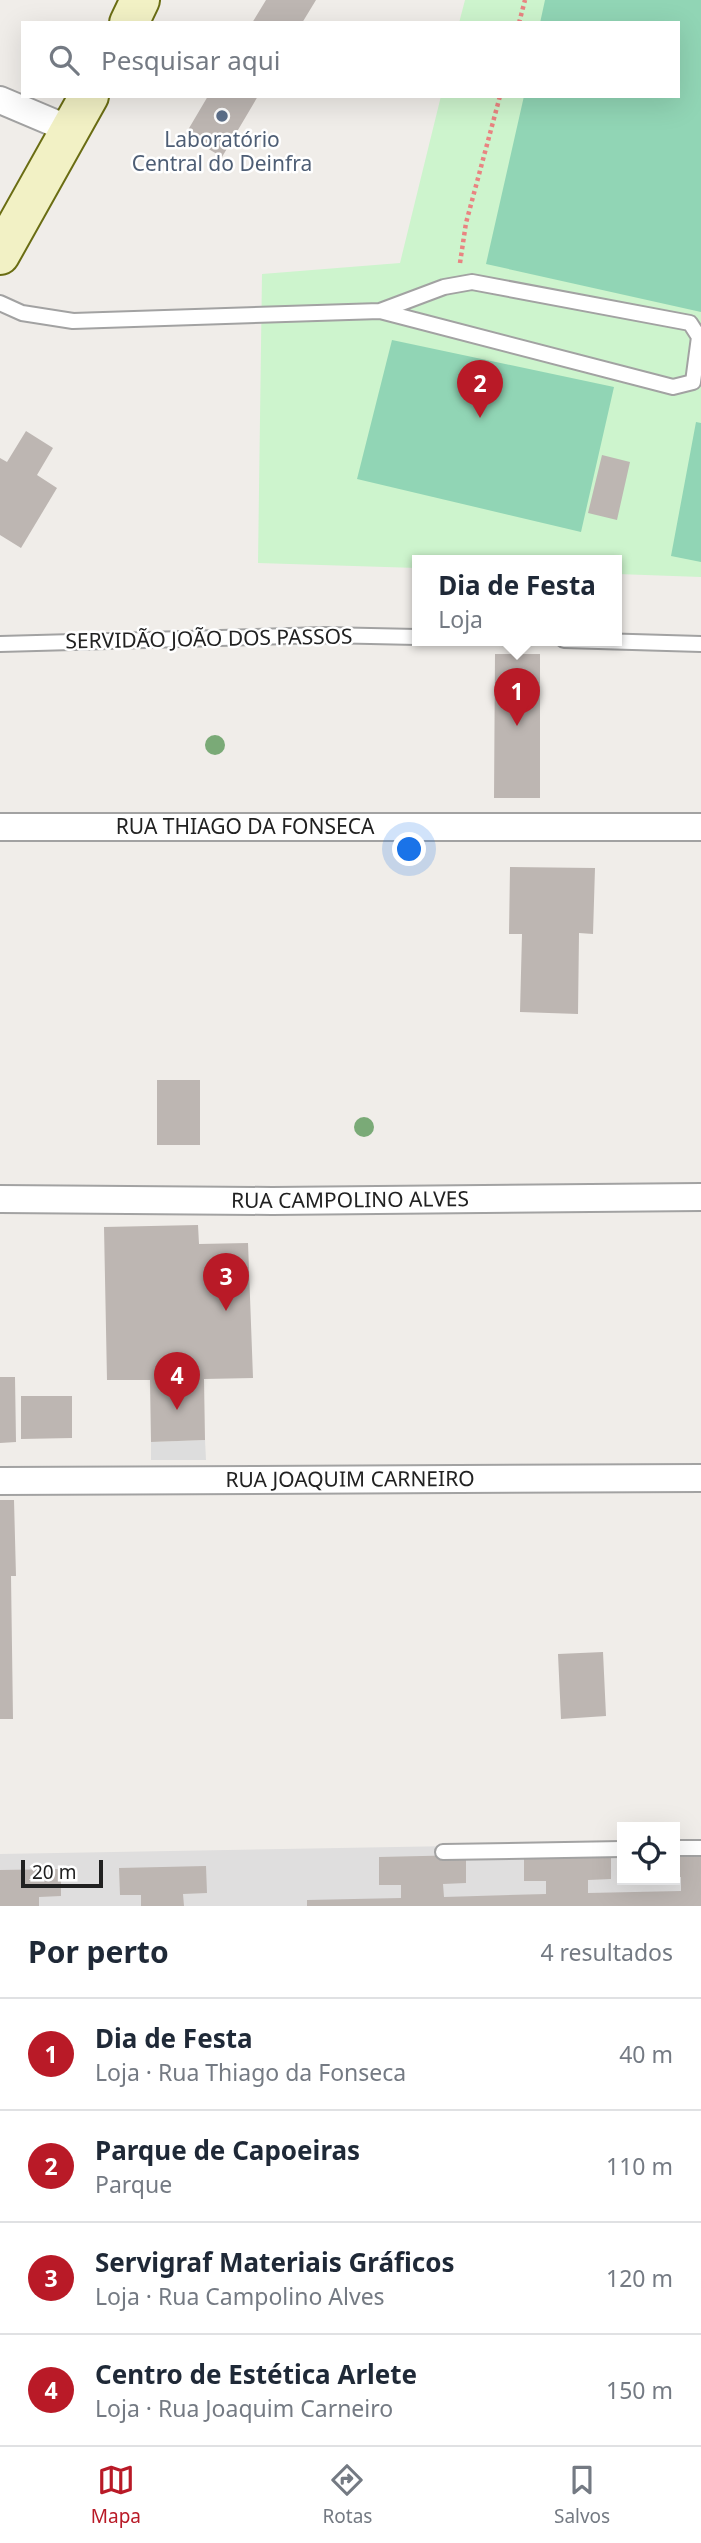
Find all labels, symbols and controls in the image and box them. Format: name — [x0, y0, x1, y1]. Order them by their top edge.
search box — [21, 21, 680, 98]
icon: search — [45, 41, 83, 79]
text: Pesquisar aqui — [101, 42, 281, 78]
marker: Laboratório Central do Deinfra — [214, 108, 230, 124]
place label: Laboratório Central do Deinfra — [132, 125, 312, 177]
pin: 2 — [457, 360, 503, 418]
popup — [412, 555, 622, 646]
text: Dia de Festa — [438, 567, 596, 603]
text: Loja — [438, 603, 483, 635]
street label: SERVIDÃO JOÃO DOS PASSOS — [65, 621, 353, 655]
pin: 1 — [494, 668, 540, 726]
street label: RUA THIAGO DA FONSECA — [116, 812, 375, 840]
your location — [392, 832, 426, 866]
street label: RUA CAMPOLINO ALVES — [231, 1184, 469, 1214]
pin: 3 — [203, 1253, 249, 1311]
pin: 4 — [154, 1352, 200, 1410]
street label: RUA JOAQUIM CARNEIRO — [225, 1464, 475, 1493]
map controls — [617, 1822, 680, 1885]
button: locate — [617, 1822, 680, 1885]
scale bar — [21, 1857, 103, 1889]
text: 20 m — [32, 1859, 76, 1885]
text: Por perto — [28, 1931, 169, 1972]
text: 4 resultados — [540, 1936, 673, 1968]
text: Dia de Festa — [95, 2020, 253, 2056]
text: 1 — [44, 2038, 58, 2070]
text: 40 m — [619, 2038, 673, 2070]
text: Loja · Rua Thiago da Fonseca — [95, 2056, 406, 2088]
text: Parque de Capoeiras — [95, 2132, 360, 2168]
text: 2 — [44, 2150, 58, 2182]
text: 110 m — [606, 2150, 673, 2182]
text: Parque — [95, 2168, 172, 2200]
text: Servigraf Materiais Gráficos — [95, 2244, 455, 2280]
text: 3 — [44, 2262, 58, 2294]
text: 120 m — [606, 2262, 673, 2294]
text: Loja · Rua Campolino Alves — [95, 2280, 385, 2312]
text: Centro de Estética Arlete — [95, 2356, 417, 2392]
text: 4 — [44, 2374, 58, 2406]
text: 150 m — [606, 2374, 673, 2406]
text: Loja · Rua Joaquim Carneiro — [95, 2392, 393, 2424]
tab: Mapa — [91, 2461, 141, 2529]
tab: Rotas — [323, 2461, 372, 2529]
tab: Salvos — [554, 2461, 610, 2529]

